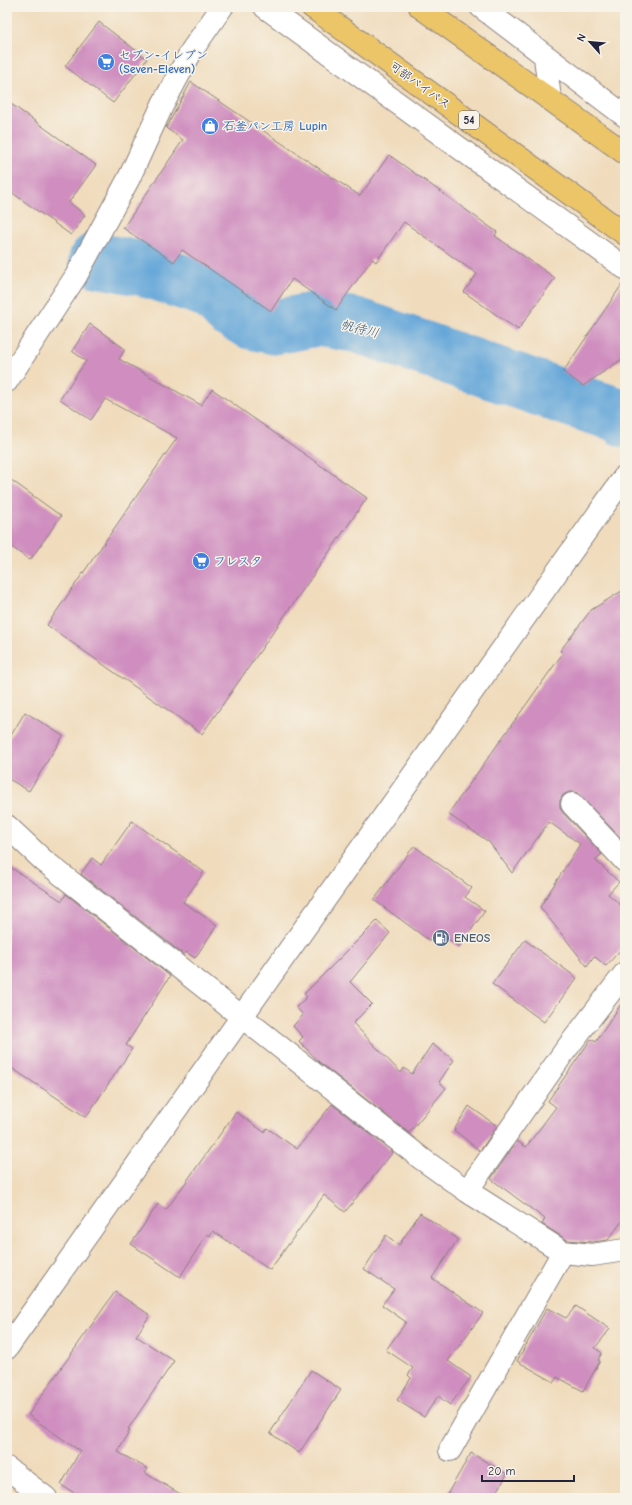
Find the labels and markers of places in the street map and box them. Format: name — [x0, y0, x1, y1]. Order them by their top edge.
place label: セブン-イレブン (Seven-Eleven) — [119, 48, 208, 76]
supermarket icon: セブン-イレブン (Seven-Eleven) — [96, 52, 116, 72]
shop icon: 石釜パン工房 Lupin — [200, 116, 220, 136]
place label: 石釜パン工房 Lupin — [223, 119, 327, 133]
supermarket icon: フレスタ — [191, 551, 211, 571]
place label: フレスタ — [214, 554, 262, 568]
fuel station icon: ENEOS — [431, 928, 451, 948]
place label: ENEOS — [454, 931, 491, 945]

